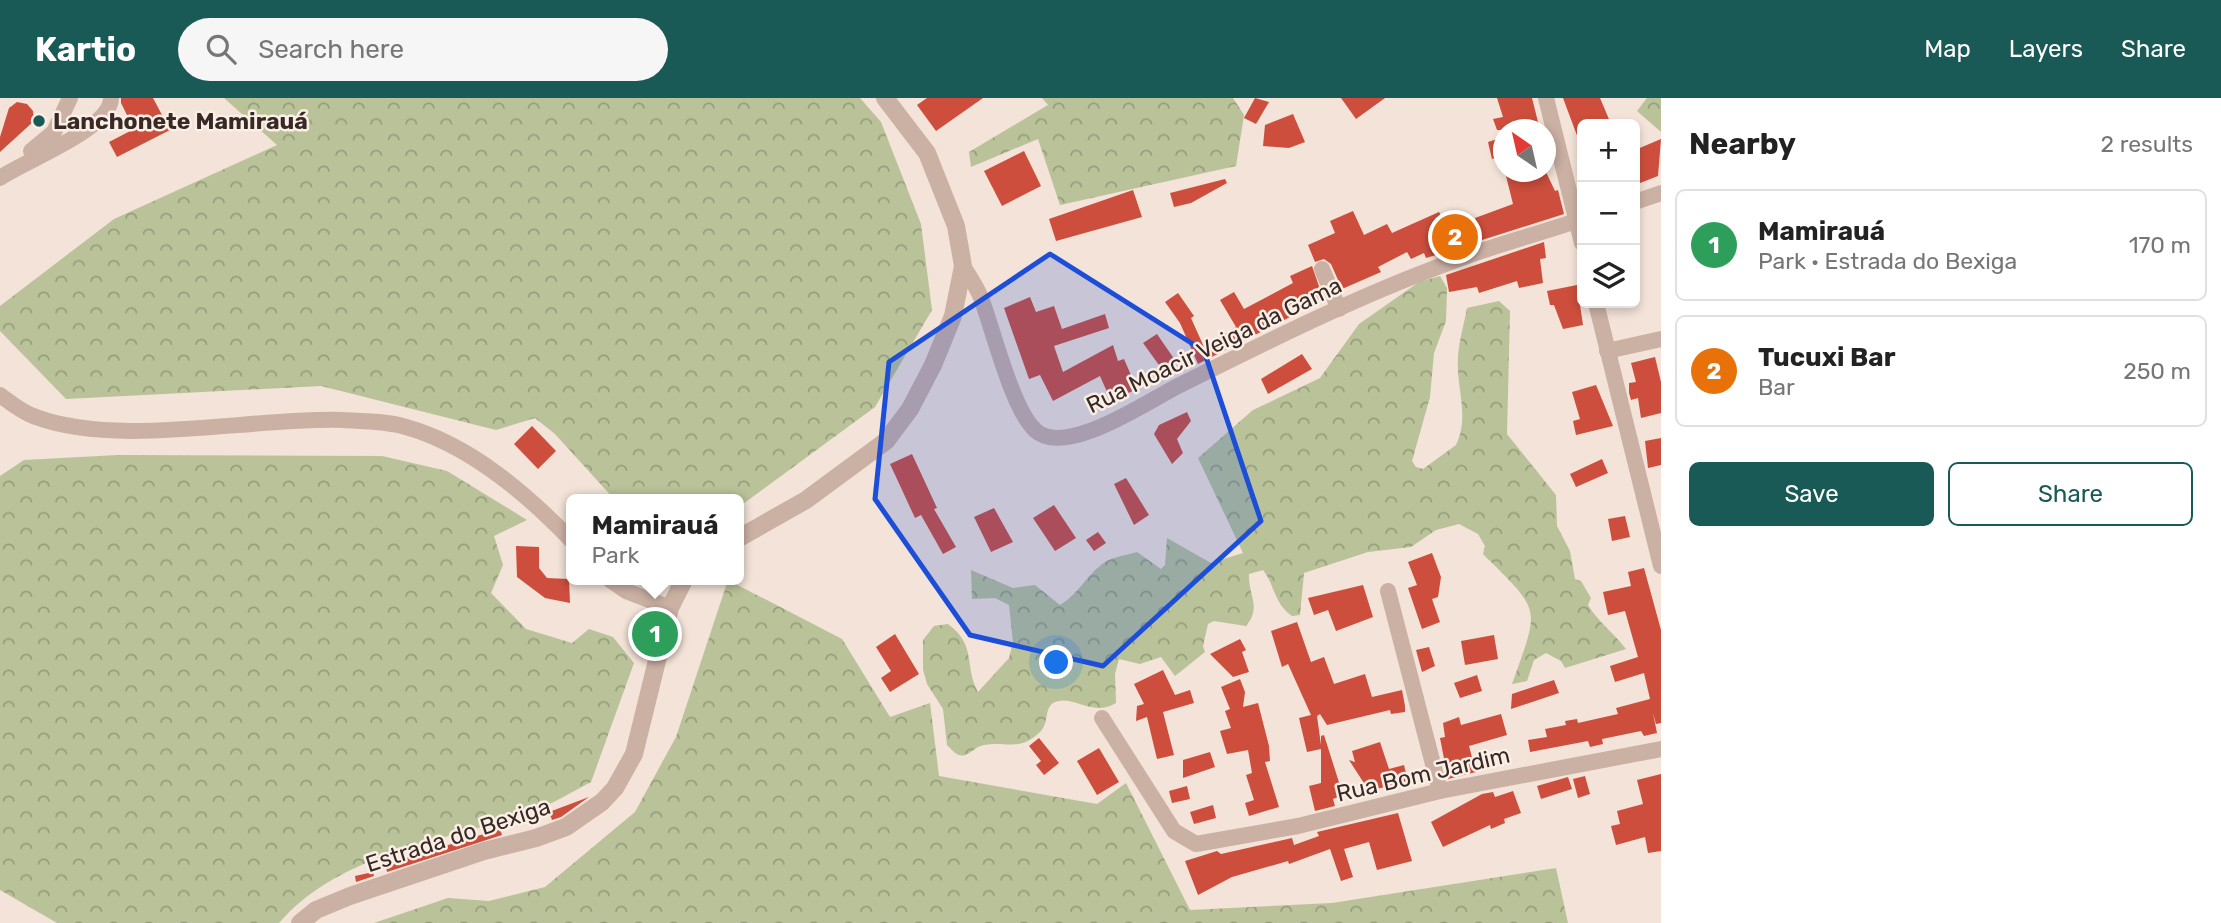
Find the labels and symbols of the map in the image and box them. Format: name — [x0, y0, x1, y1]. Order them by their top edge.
place label: Lanchonete Mamirauá — [53, 107, 308, 135]
marker: Lanchonete Mamirauá — [31, 113, 47, 129]
north arrow — [1493, 119, 1556, 182]
pin: 2 — [1432, 211, 1478, 263]
street label: Rua Moacir Veiga da Gama — [1082, 271, 1346, 419]
pin: 1 — [632, 608, 678, 660]
your location — [1039, 645, 1073, 679]
street label: Rua Bom Jardim — [1333, 740, 1513, 808]
street label: Estrada do Bexiga — [362, 792, 554, 878]

